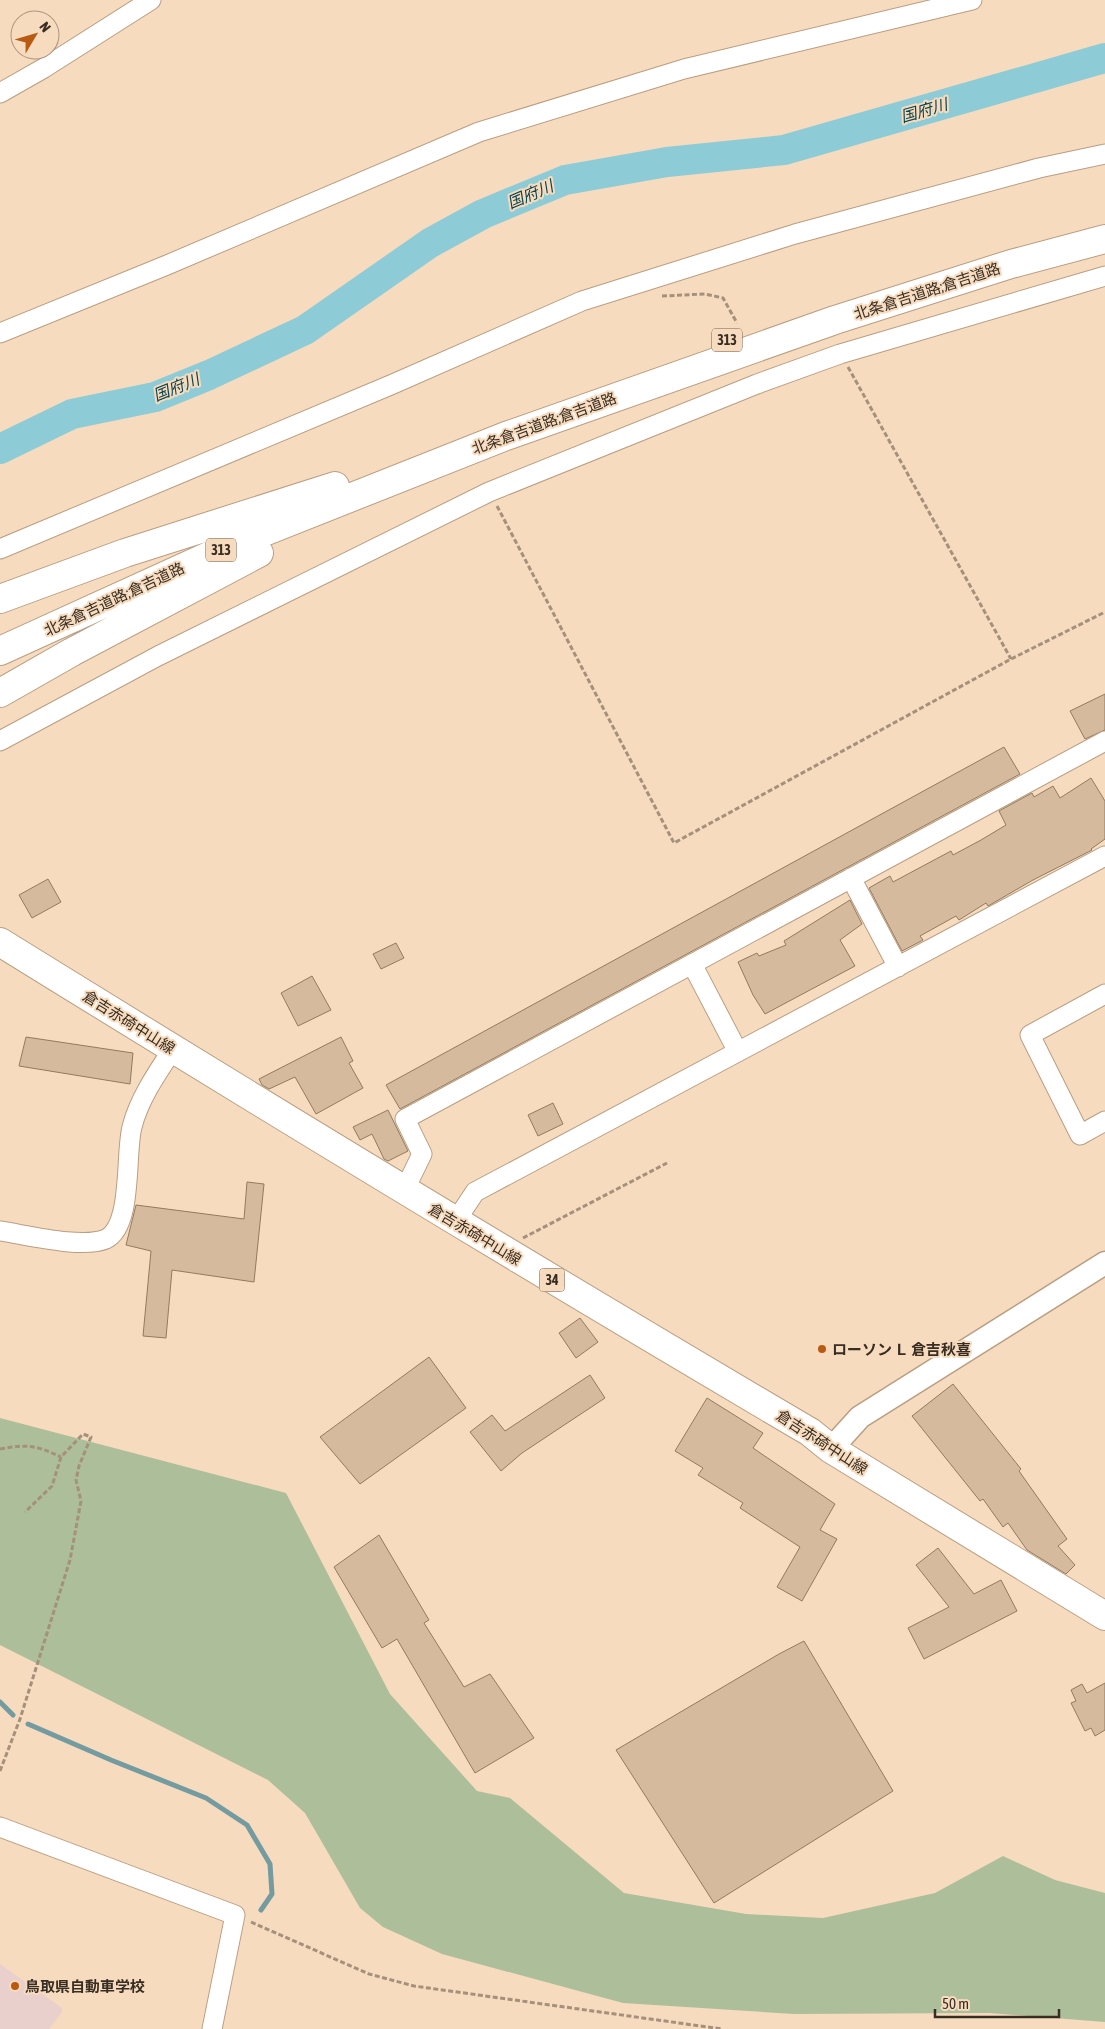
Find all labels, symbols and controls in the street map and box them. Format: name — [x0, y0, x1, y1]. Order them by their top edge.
north arrow — [10, 10, 60, 60]
text: N — [36, 19, 54, 35]
water label: 国府川 — [898, 94, 951, 125]
water label: 国府川 — [504, 176, 557, 212]
street label: 北条倉吉道路;倉吉道路 — [852, 259, 1002, 323]
road number: 313 — [712, 328, 742, 352]
water label: 国府川 — [150, 369, 203, 404]
street label: 北条倉吉道路;倉吉道路 — [469, 389, 619, 457]
road number: 313 — [206, 538, 236, 562]
street label: 北条倉吉道路;倉吉道路 — [41, 559, 187, 639]
street label: 倉吉赤碕中山線 — [80, 987, 178, 1057]
street label: 倉吉赤碕中山線 — [426, 1200, 524, 1268]
road number: 34 — [540, 1268, 564, 1292]
place label: ローソン Ｌ 倉吉秋喜 — [832, 1341, 971, 1358]
marker: ローソン Ｌ 倉吉秋喜 — [816, 1343, 828, 1355]
street label: 倉吉赤碕中山線 — [773, 1406, 871, 1478]
place label: 鳥取県自動車学校 — [25, 1978, 145, 1995]
marker: 鳥取県自動車学校 — [9, 1980, 21, 1992]
scale bar — [935, 1986, 1059, 2018]
text: 50 m — [942, 1995, 969, 2012]

